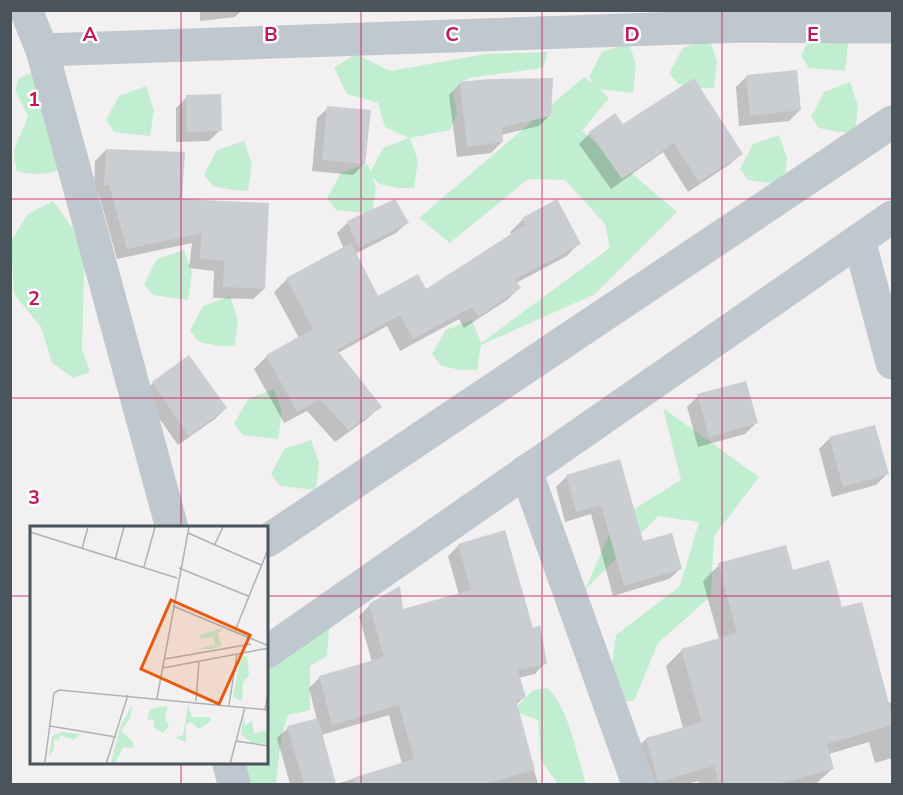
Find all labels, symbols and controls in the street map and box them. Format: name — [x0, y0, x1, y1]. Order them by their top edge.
text: A — [83, 21, 98, 48]
text: B — [264, 21, 278, 48]
text: C — [445, 21, 459, 48]
text: D — [624, 21, 640, 48]
text: E — [807, 21, 819, 48]
text: 1 — [28, 86, 40, 113]
text: 2 — [28, 285, 40, 312]
text: 3 — [28, 484, 40, 511]
inset map — [30, 526, 268, 765]

